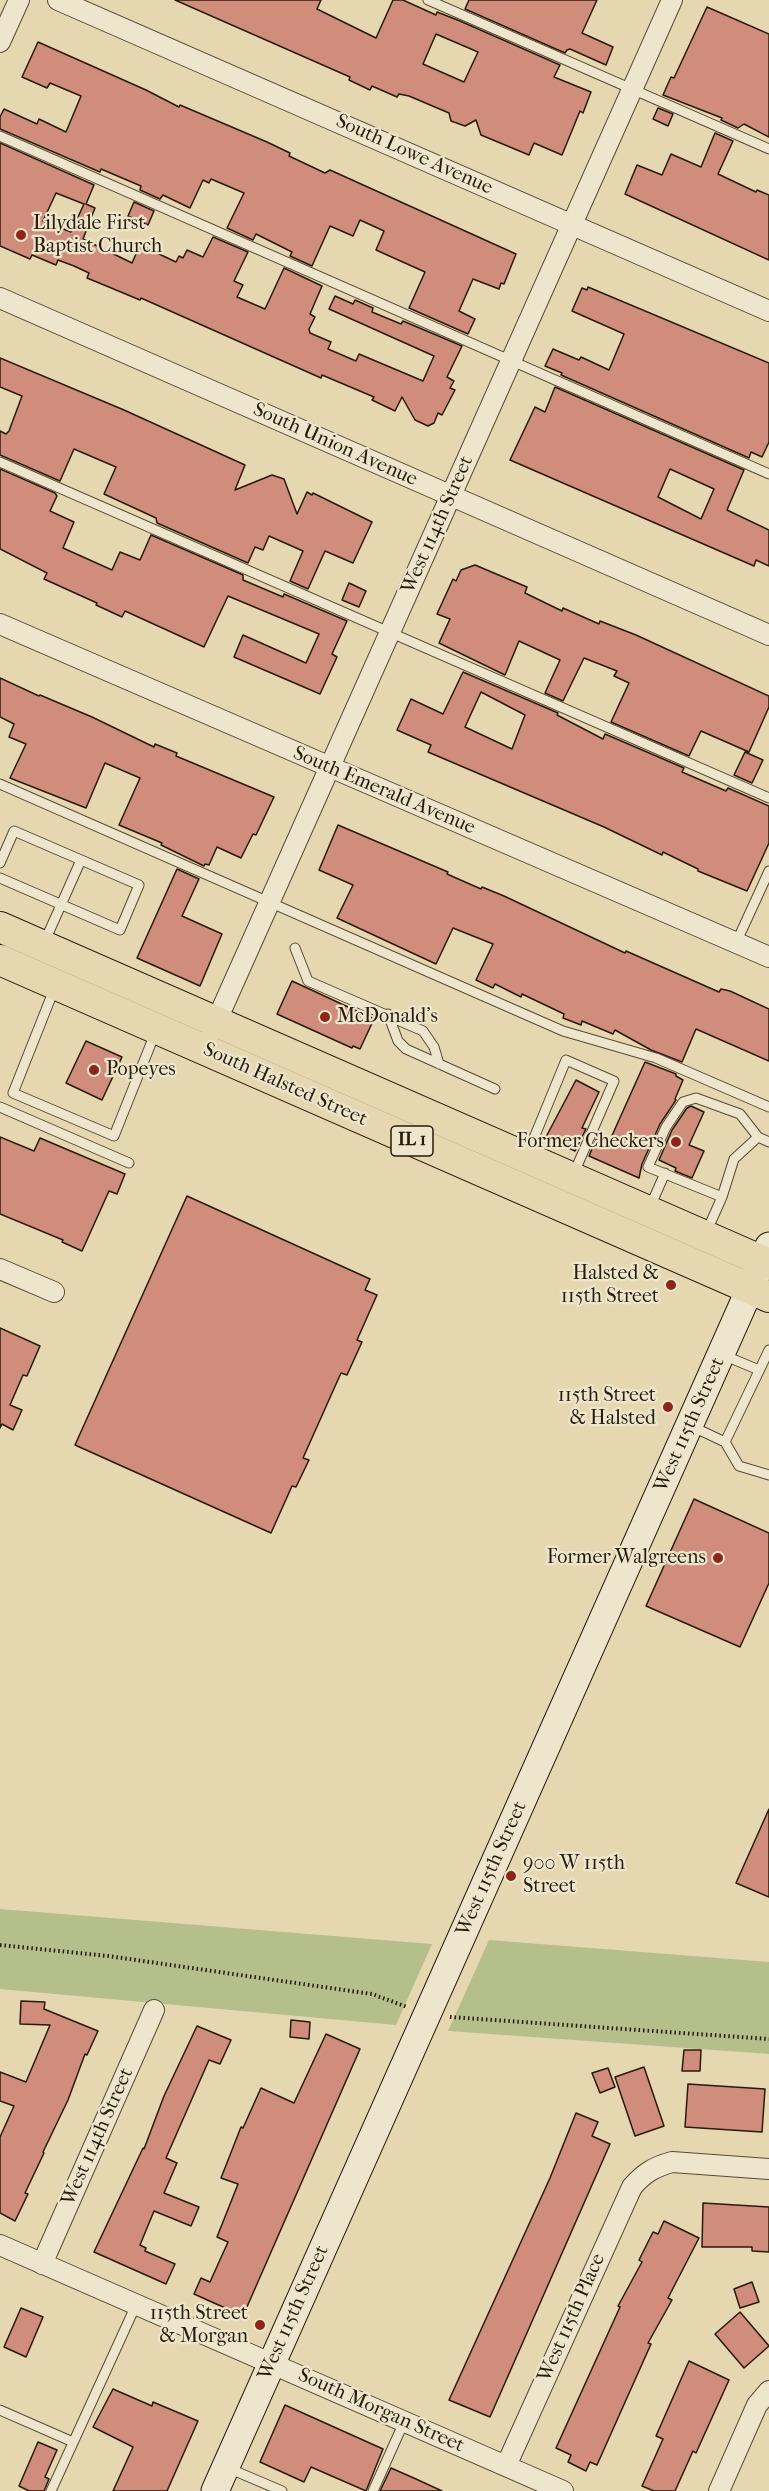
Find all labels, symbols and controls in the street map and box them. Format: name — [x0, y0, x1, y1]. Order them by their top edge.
street label: South Lowe Avenue — [332, 110, 496, 200]
place label: Lilydale First Baptist Church — [33, 212, 162, 259]
marker: Lilydale First Baptist Church — [14, 228, 28, 242]
street label: South Union Avenue — [249, 398, 421, 492]
street label: West 114th Street — [397, 452, 479, 598]
street label: South Emerald Avenue — [289, 742, 479, 840]
place label: McDonald's — [337, 1005, 438, 1029]
marker: McDonald's — [318, 1010, 332, 1024]
street label: South Halsted Street — [199, 1038, 371, 1132]
place label: Popeyes — [106, 1058, 176, 1082]
marker: Popeyes — [87, 1063, 101, 1077]
road number: IL 1 — [391, 1126, 433, 1156]
place label: Former Checkers — [517, 1130, 664, 1154]
marker: Former Checkers — [669, 1135, 683, 1149]
place label: Halsted & 115th Street — [561, 1262, 659, 1309]
marker: Halsted & 115th Street — [664, 1278, 678, 1292]
street label: West 115th Street — [649, 1354, 731, 1496]
place label: 115th Street & Halsted — [558, 1384, 656, 1431]
marker: 115th Street & Halsted — [661, 1400, 675, 1414]
place label: Former Walgreens — [547, 1546, 706, 1570]
marker: Former Walgreens — [711, 1551, 725, 1565]
street label: West 115th Street — [451, 1798, 533, 1940]
place label: 900 W 115th Street — [523, 1852, 625, 1899]
marker: 900 W 115th Street — [504, 1869, 518, 1883]
street label: West 114th Street — [57, 2064, 139, 2210]
street label: West 115th Street — [253, 2242, 335, 2384]
street label: West 115th Place — [533, 2250, 611, 2386]
place label: 115th Street & Morgan — [150, 2302, 248, 2349]
marker: 115th Street & Morgan — [253, 2318, 267, 2332]
street label: South Morgan Street — [294, 2364, 468, 2458]

